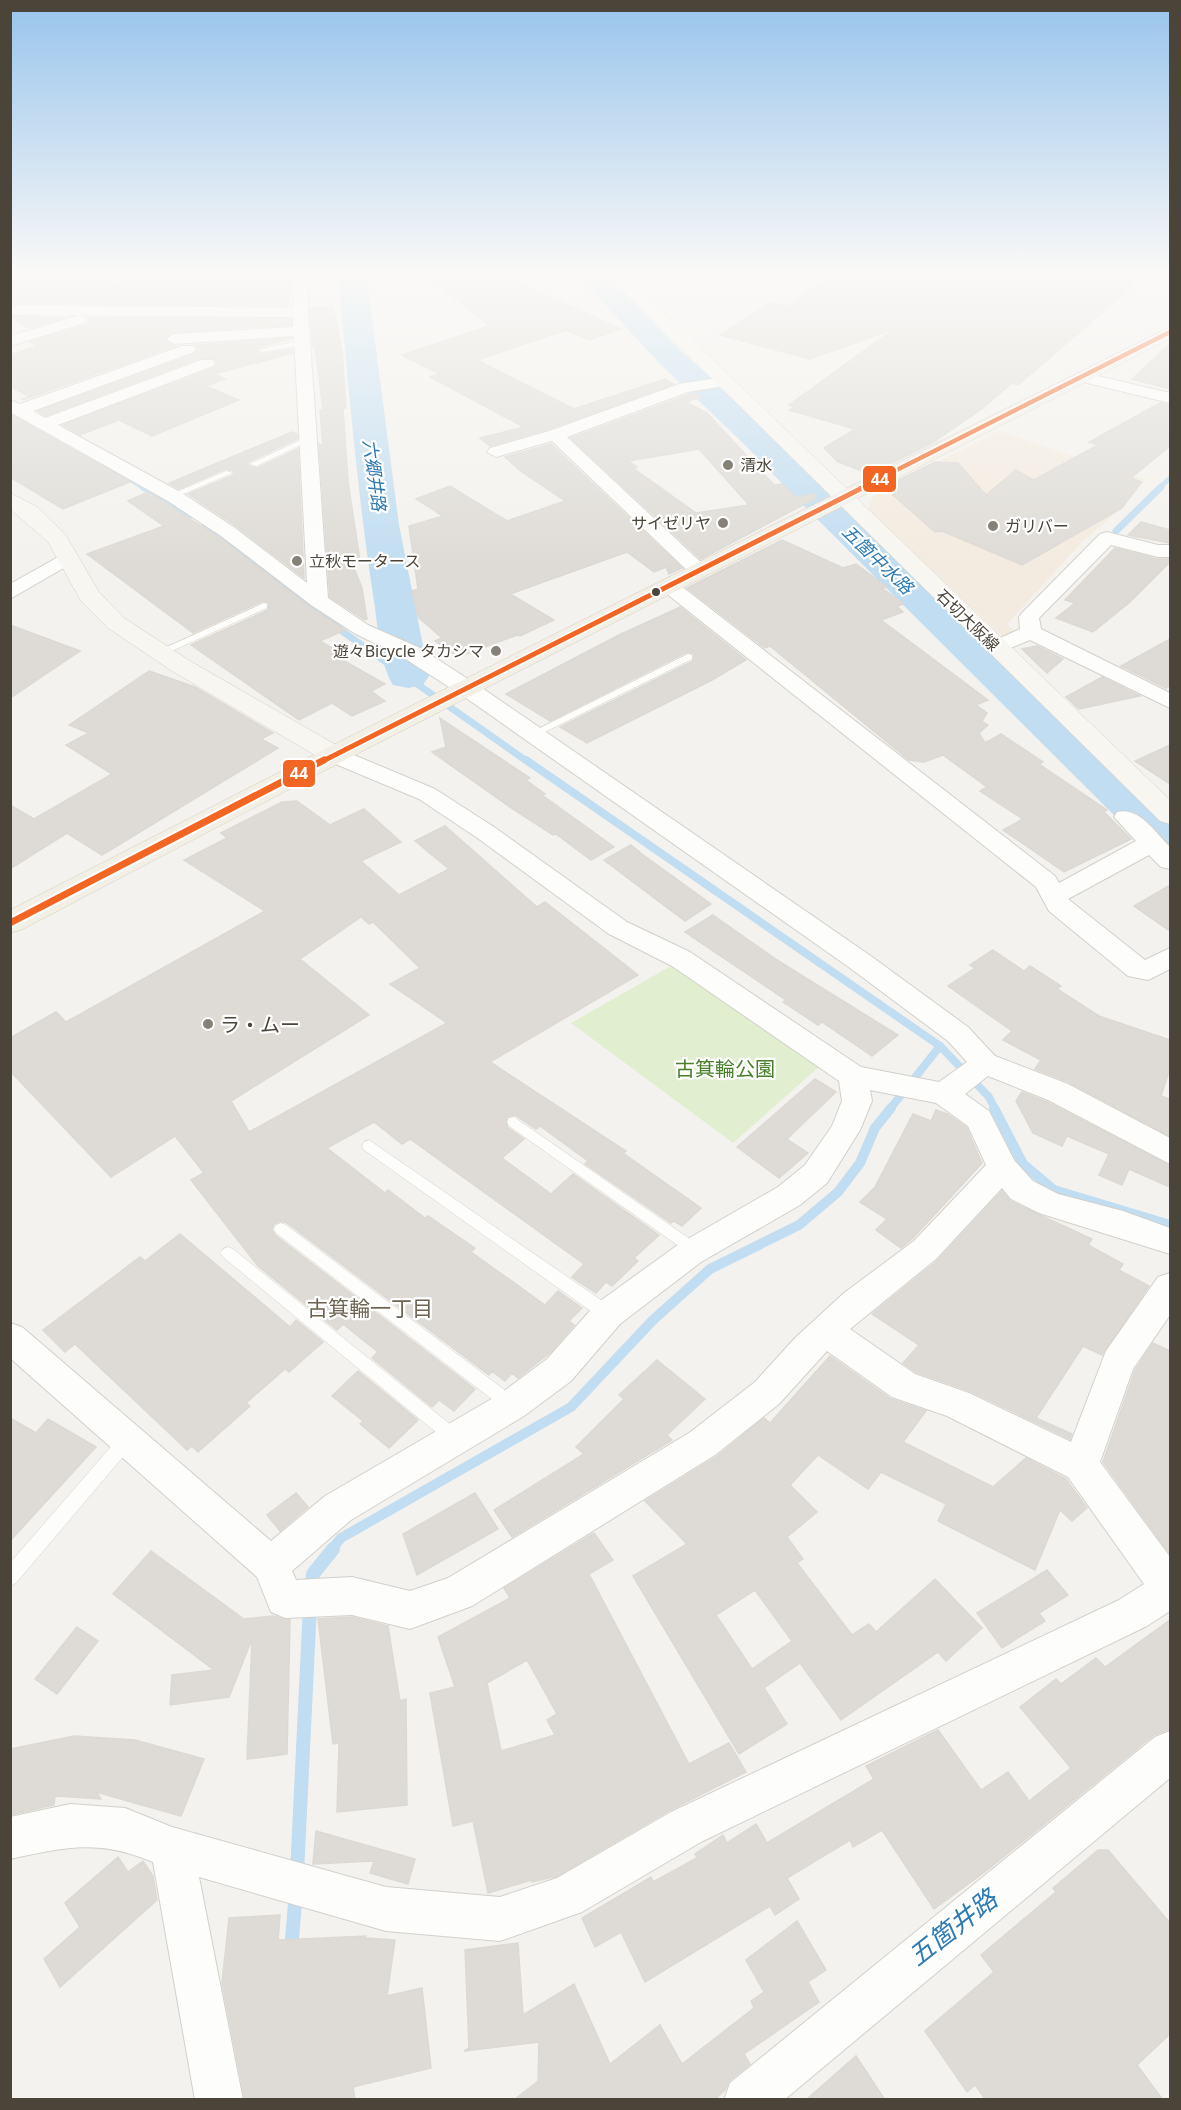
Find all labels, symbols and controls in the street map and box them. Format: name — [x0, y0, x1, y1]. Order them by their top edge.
water label: 六郷井路 — [358, 438, 392, 514]
place label: 清水 — [740, 454, 772, 476]
marker: 清水 — [721, 458, 735, 472]
line badge: 44 — [862, 465, 897, 493]
text: 44 — [871, 468, 889, 490]
place label: サイゼリヤ — [631, 512, 711, 534]
place label: ガリバー — [1005, 515, 1069, 537]
marker: サイゼリヤ — [716, 516, 730, 530]
water label: 五箇中水路 — [837, 519, 920, 600]
marker: ガリバー — [986, 519, 1000, 533]
place label: 立秋モータース — [309, 550, 420, 572]
marker: 立秋モータース — [290, 554, 304, 568]
street label: 石切大阪線 — [932, 584, 1004, 656]
unlabelled marker — [650, 586, 662, 598]
place label: 遊々Bicycle タカシマ — [333, 640, 484, 662]
marker: 遊々Bicycle タカシマ — [489, 644, 503, 658]
line badge: 44 — [282, 759, 316, 788]
text: 44 — [290, 762, 308, 784]
place label: ラ・ムー — [220, 1011, 300, 1038]
marker: ラ・ムー — [201, 1017, 215, 1031]
park label: 古箕輪公園 — [675, 1055, 775, 1082]
district label: 古箕輪一丁目 — [307, 1294, 433, 1322]
water label: 五箇井路 — [900, 1880, 1006, 1973]

